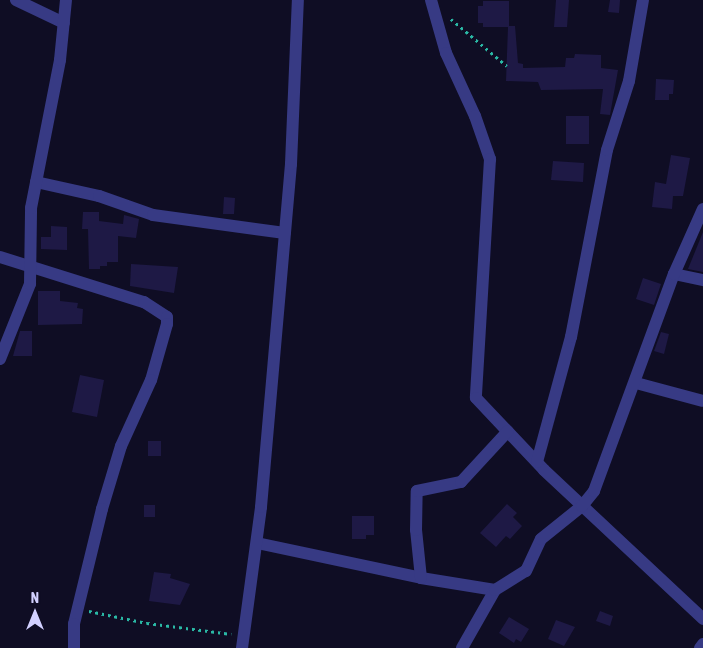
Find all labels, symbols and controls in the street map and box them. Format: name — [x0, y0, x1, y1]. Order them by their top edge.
north arrow — [10, 588, 60, 638]
text: N — [31, 590, 39, 606]

